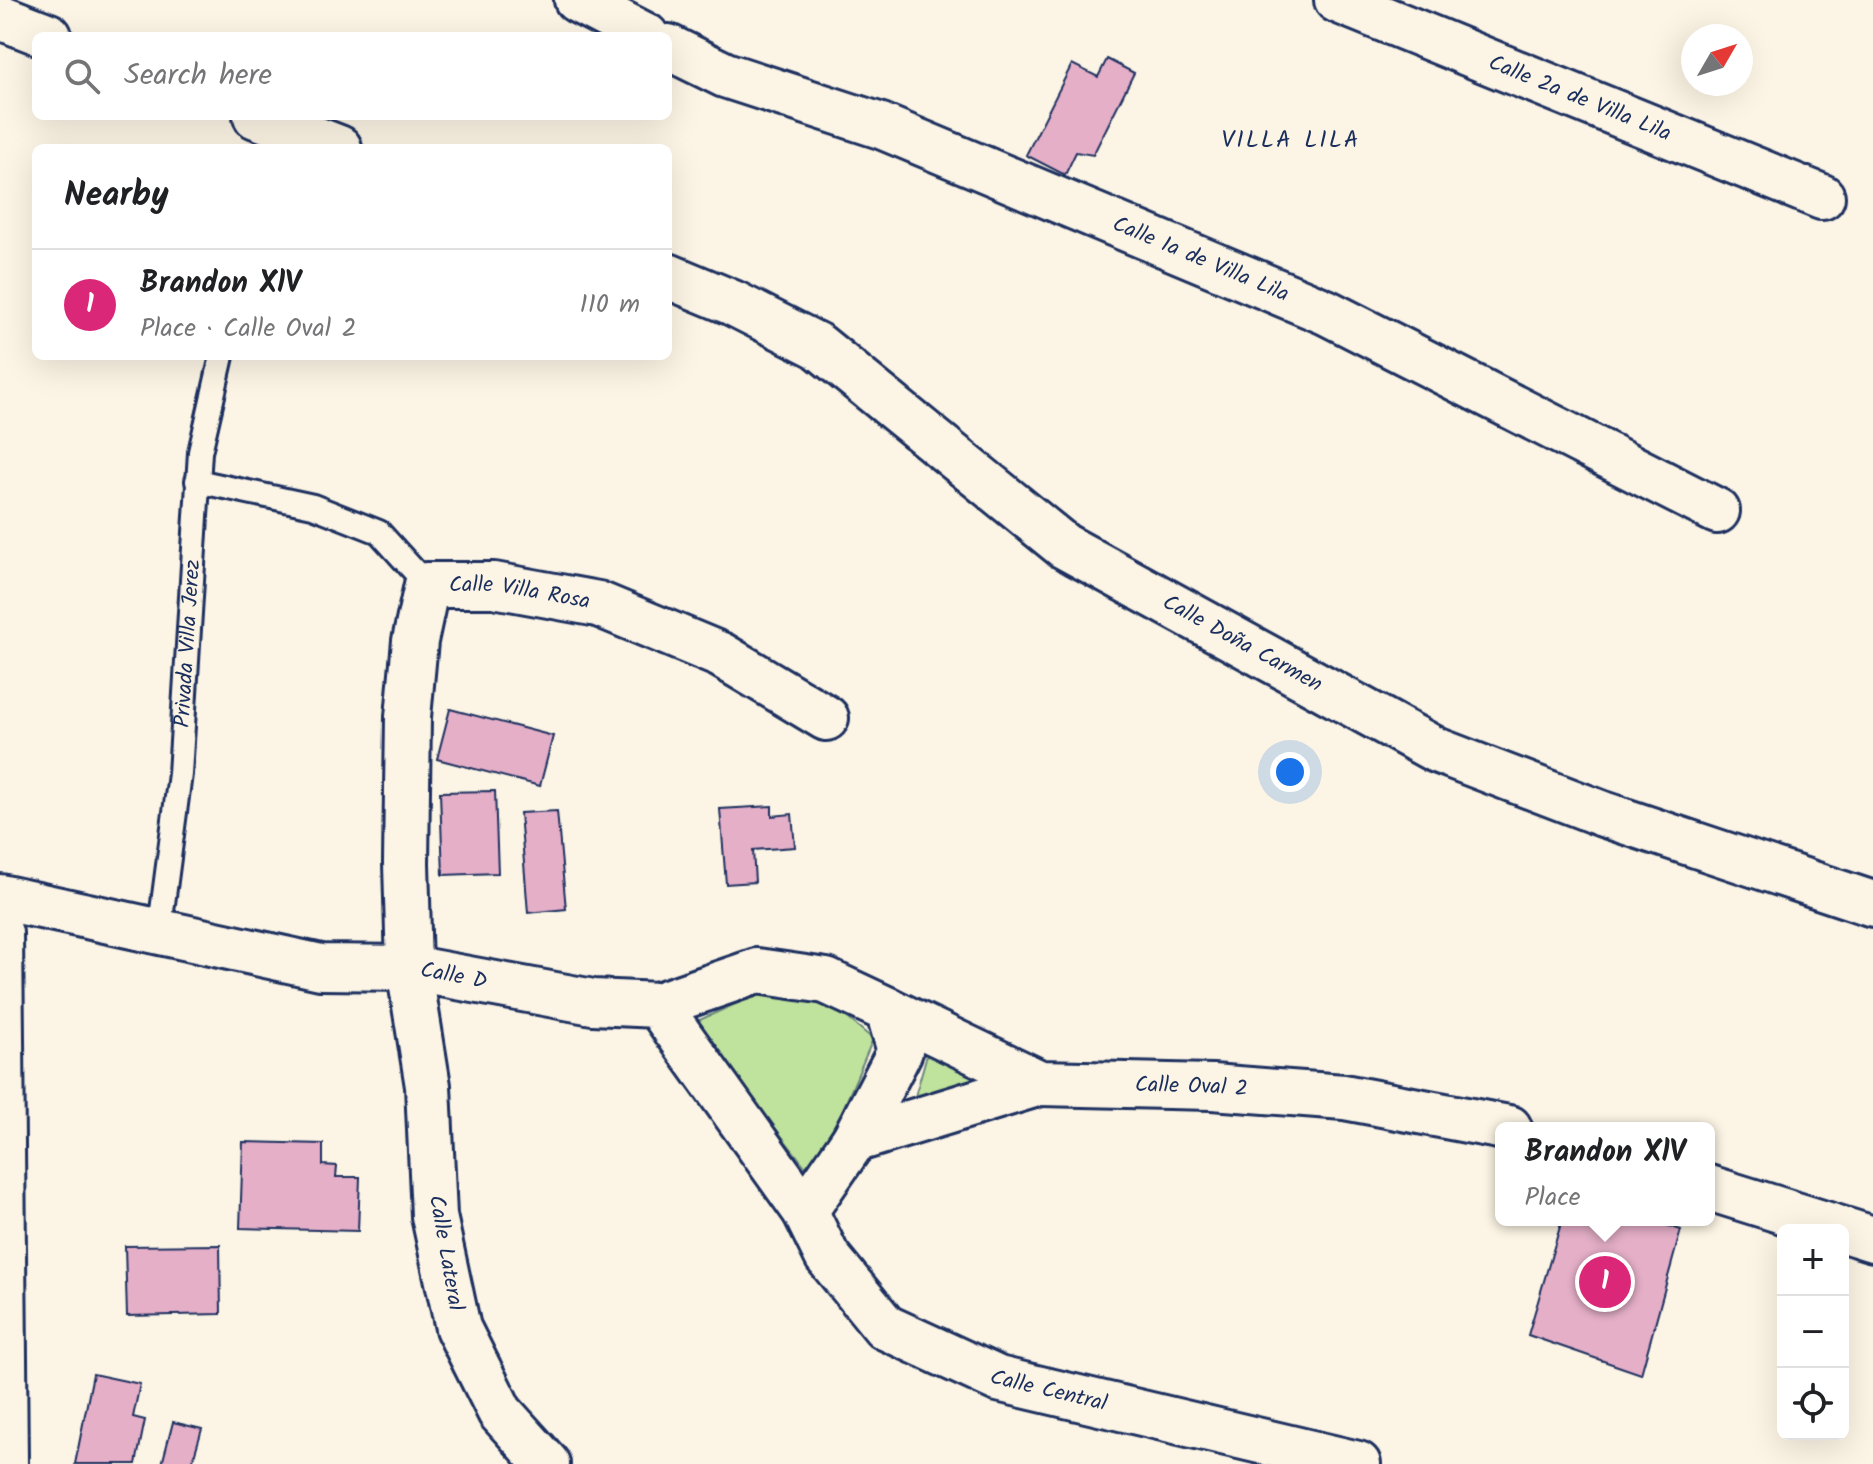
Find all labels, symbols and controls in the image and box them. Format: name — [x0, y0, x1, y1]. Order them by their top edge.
north arrow — [1681, 24, 1753, 96]
search box — [32, 32, 672, 120]
street label: Calle 2a de Villa Lila — [1483, 46, 1676, 151]
text: Search here — [124, 52, 272, 100]
icon: search — [60, 54, 104, 98]
district label: VILLA LILA — [1222, 121, 1360, 160]
text: Nearby — [64, 169, 169, 223]
street label: Calle 1a de Villa Lila — [1107, 207, 1294, 312]
text: Brandon XlV — [140, 260, 301, 308]
text: 1 — [86, 284, 94, 326]
text: 110 m — [580, 284, 640, 326]
text: Place · Calle Oval 2 — [140, 308, 357, 350]
street label: Privada Villa Jerez — [165, 558, 211, 729]
street label: Calle Villa Rosa — [449, 568, 593, 620]
street label: Calle Doña Carmen — [1156, 586, 1329, 702]
your location — [1270, 752, 1310, 792]
street label: Calle D — [417, 953, 490, 1000]
street label: Calle Oval 2 — [1134, 1068, 1249, 1107]
popup — [1495, 1122, 1715, 1226]
text: Brandon XlV — [1524, 1129, 1686, 1177]
text: Place — [1524, 1177, 1580, 1219]
street label: Calle Lateral — [418, 1192, 472, 1314]
map controls — [1777, 1224, 1849, 1440]
button: + — [1777, 1224, 1849, 1296]
pin: 1 — [1579, 1252, 1631, 1312]
button: − — [1777, 1296, 1849, 1368]
street label: Calle Central — [984, 1360, 1111, 1422]
button: locate — [1777, 1368, 1849, 1440]

